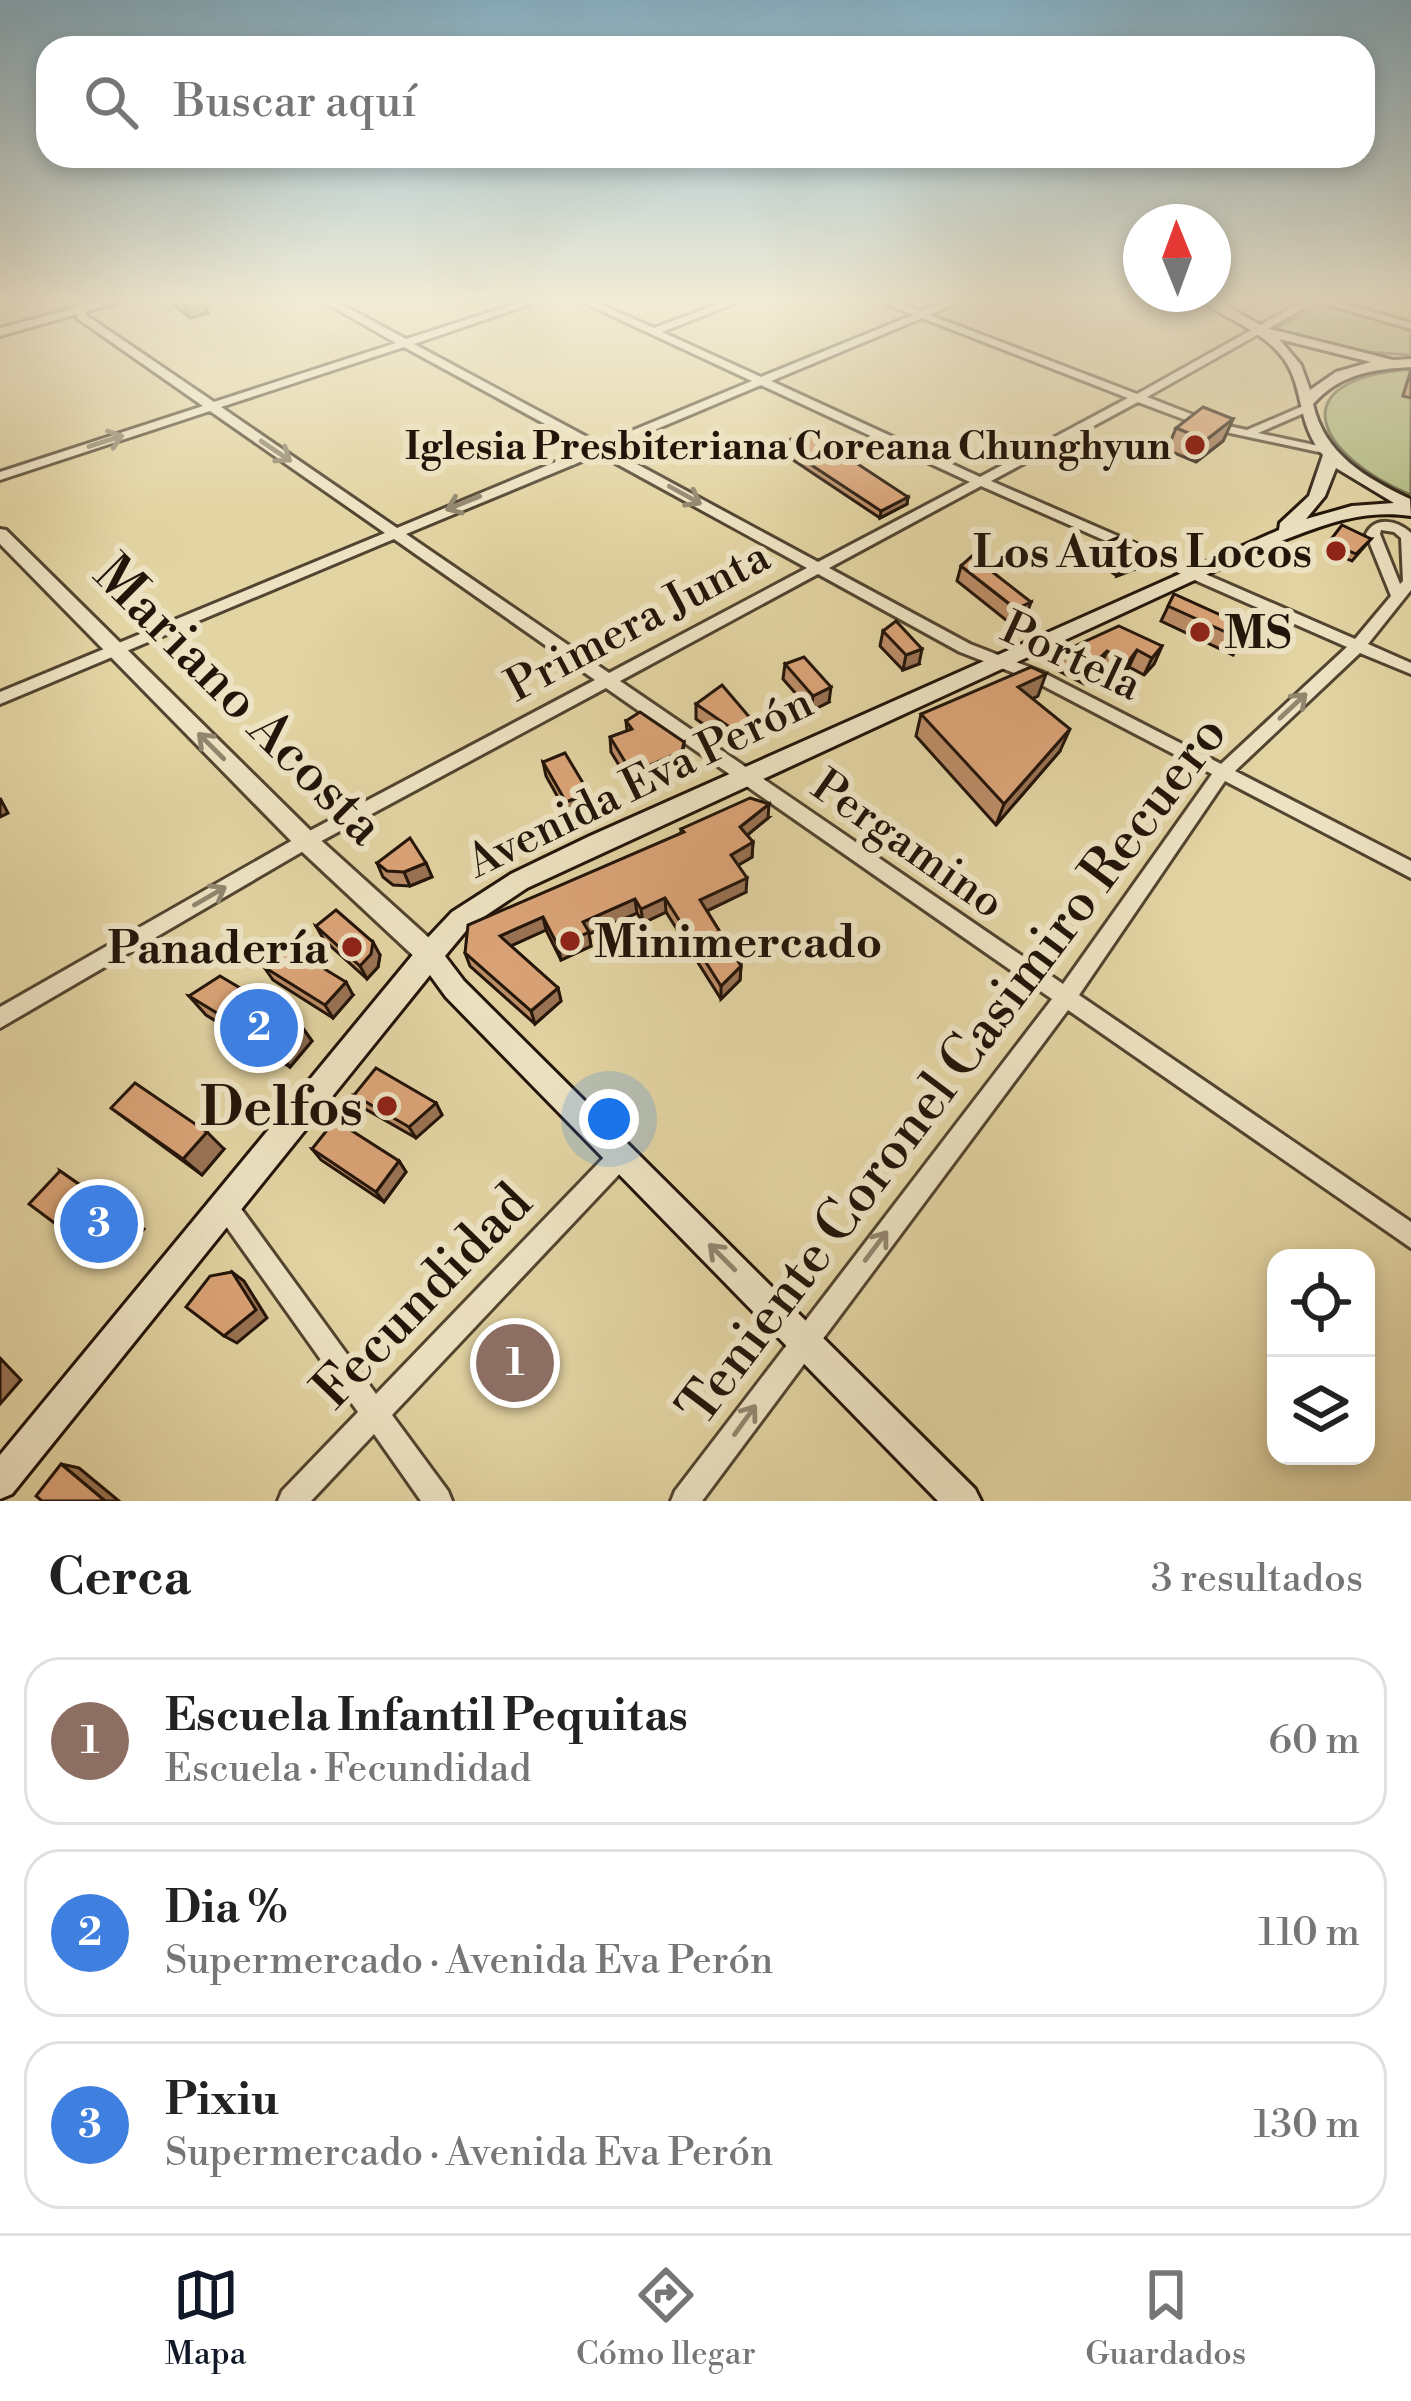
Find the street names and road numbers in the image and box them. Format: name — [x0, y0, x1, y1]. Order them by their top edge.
street label: Primera Junta — [497, 529, 780, 716]
street label: Mariano Acosta — [78, 542, 398, 861]
street label: Portela — [992, 600, 1150, 714]
street label: Avenida Eva Perón — [457, 675, 822, 892]
street label: Teniente Coronel Casimiro Recuero — [664, 702, 1243, 1439]
street label: Pergamino — [800, 758, 1015, 932]
street label: Fecundidad — [299, 1170, 547, 1424]

